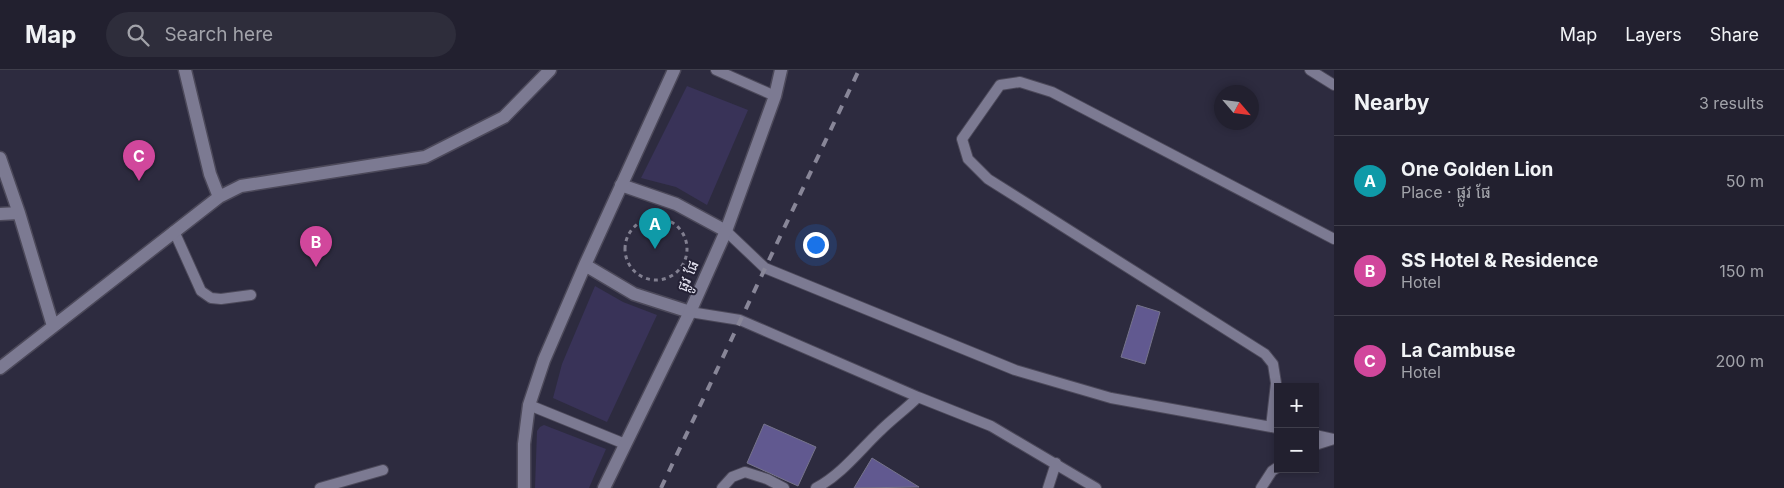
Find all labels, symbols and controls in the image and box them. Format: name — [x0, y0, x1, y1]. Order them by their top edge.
search box — [106, 12, 456, 57]
text: Map — [25, 20, 76, 49]
icon: search — [124, 21, 152, 49]
text: Search here — [164, 23, 273, 46]
text: Map — [1560, 24, 1597, 45]
text: Layers — [1625, 24, 1682, 45]
text: Share — [1710, 24, 1759, 45]
north arrow — [1214, 85, 1259, 130]
text: Nearby — [1354, 90, 1429, 115]
text: 3 results — [1699, 93, 1764, 113]
pin: C — [123, 140, 155, 181]
text: One Golden Lion — [1401, 158, 1553, 181]
text: A — [1364, 171, 1376, 191]
text: 50 m — [1726, 171, 1764, 191]
text: Place · ផ្លូវ ផែ — [1401, 182, 1491, 202]
pin: A — [639, 208, 671, 249]
pin: B — [300, 226, 332, 267]
your location — [803, 232, 829, 258]
text: SS Hotel & Residence — [1401, 249, 1598, 272]
street label: ផ្លូវ ផែ — [672, 257, 707, 296]
text: B — [1365, 261, 1375, 281]
text: 150 m — [1719, 261, 1764, 281]
text: Hotel — [1401, 272, 1441, 292]
text: La Cambuse — [1401, 339, 1515, 362]
text: C — [1364, 351, 1376, 371]
text: 200 m — [1716, 351, 1764, 371]
text: Hotel — [1401, 362, 1441, 382]
map controls — [1274, 383, 1319, 473]
button: + — [1274, 383, 1319, 428]
button: − — [1274, 428, 1319, 473]

